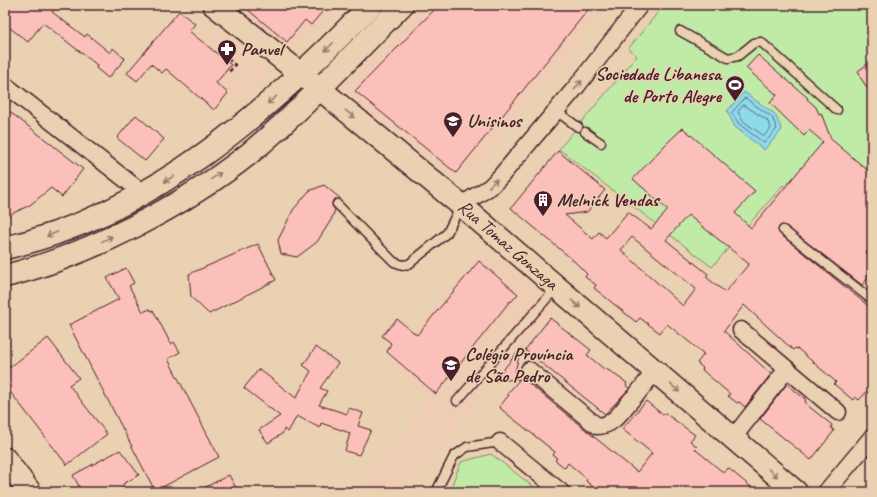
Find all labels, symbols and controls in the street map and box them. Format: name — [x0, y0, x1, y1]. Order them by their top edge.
place label: Panvel — [241, 37, 286, 61]
pharmacy icon: Panvel — [216, 38, 238, 66]
one-way arrow — [324, 42, 334, 52]
place label: Sociedade Libanesa de Porto Alegre — [595, 62, 723, 108]
sports icon: Sociedade Libanesa de Porto Alegre — [724, 74, 746, 102]
one-way arrow — [573, 79, 582, 90]
one-way arrow — [268, 95, 278, 104]
one-way arrow — [344, 109, 355, 118]
place label: Unisinos — [467, 109, 524, 133]
school or university icon: Unisinos — [442, 110, 464, 138]
one-way arrow — [211, 172, 222, 180]
one-way arrow — [163, 175, 175, 183]
one-way arrow — [488, 179, 498, 188]
place label: Melnick Vendas — [557, 188, 661, 212]
building icon: Melnick Vendas — [532, 189, 554, 217]
street label: Rua Tomaz Gonzaga — [453, 195, 565, 296]
one-way arrow — [46, 230, 58, 238]
one-way arrow — [101, 235, 113, 242]
one-way arrow — [571, 299, 581, 308]
place label: Colégio Província de São Pedro — [465, 342, 574, 388]
school or university icon: Colégio Província de São Pedro — [440, 354, 462, 382]
one-way arrow — [669, 384, 680, 393]
one-way arrow — [768, 468, 779, 477]

